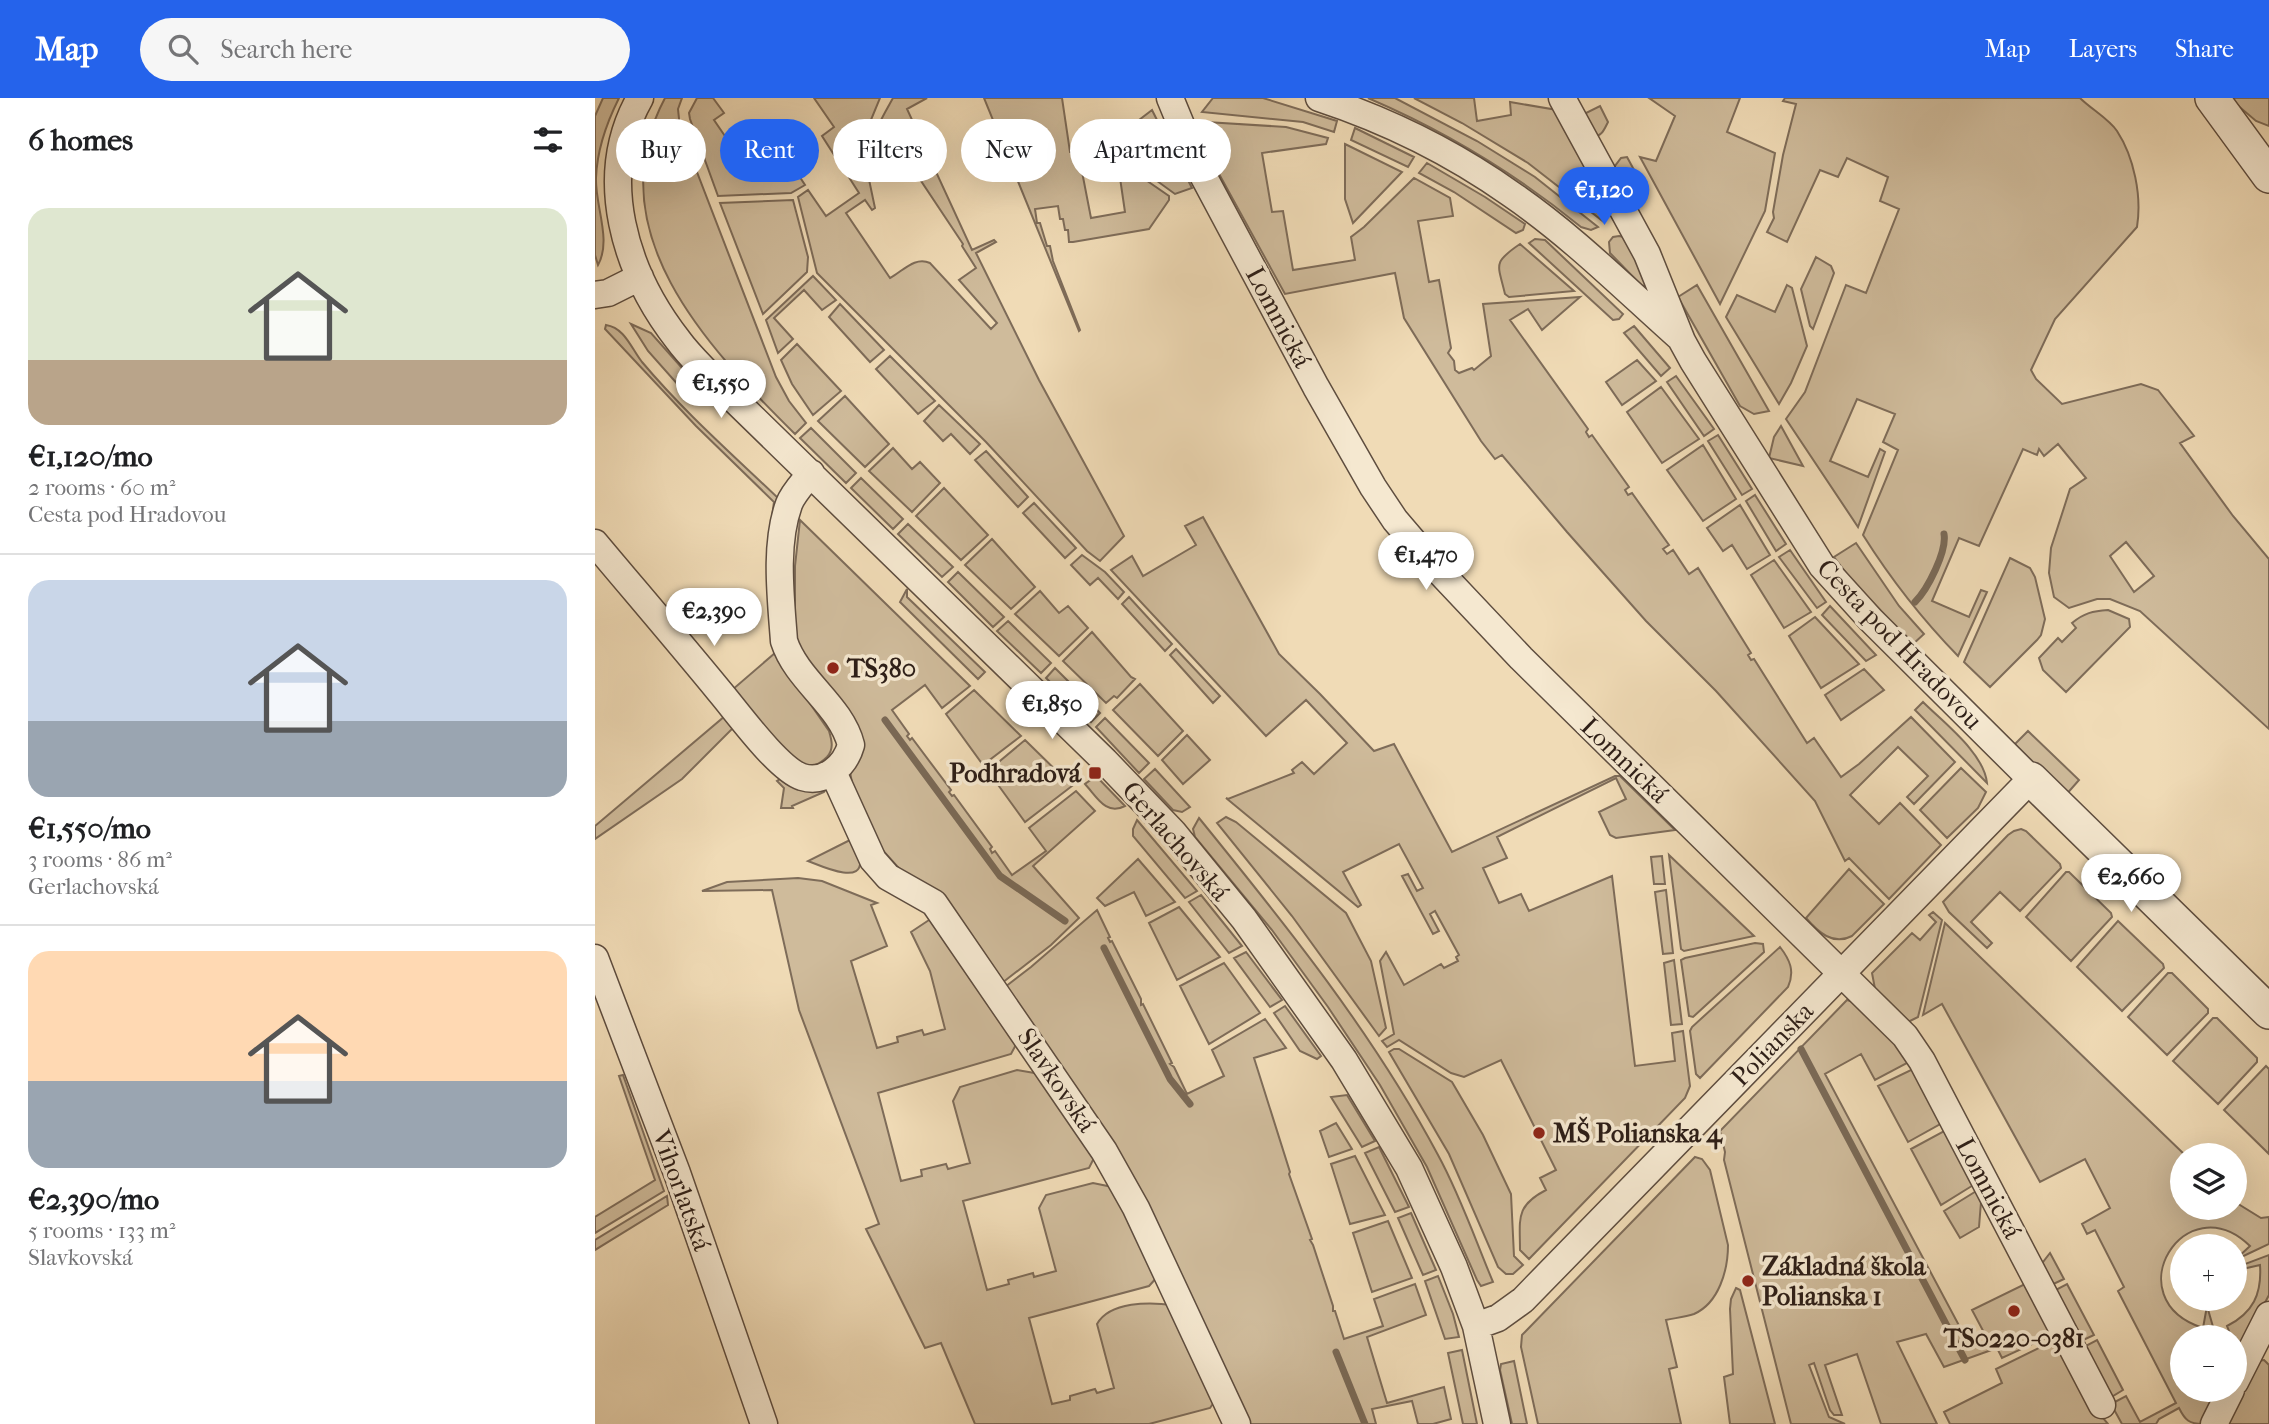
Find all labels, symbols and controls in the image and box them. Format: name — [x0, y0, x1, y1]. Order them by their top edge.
search box — [140, 18, 630, 81]
text: Map — [35, 30, 98, 69]
icon: search — [164, 30, 202, 68]
text: Search here — [220, 34, 352, 65]
text: Map — [1985, 35, 2031, 63]
text: Layers — [2069, 35, 2137, 63]
text: Share — [2175, 35, 2234, 63]
chip: Buy — [616, 119, 706, 182]
chip: Rent — [720, 119, 819, 182]
chip: Filters — [833, 119, 947, 182]
chip: New — [961, 119, 1056, 182]
chip: Apartment — [1070, 119, 1231, 182]
icon: filters — [529, 121, 567, 159]
text: 6 homes — [28, 123, 133, 158]
pin: €1,120 — [1547, 167, 1661, 227]
text: €1,120 — [1574, 176, 1634, 203]
icon: home — [235, 253, 361, 379]
street label: Lomnická — [1239, 261, 1318, 374]
pin: €1,550 — [664, 360, 778, 420]
text: €1,550 — [692, 369, 750, 396]
text: €1,120/mo — [28, 439, 153, 474]
text: 2 rooms · 60 m² — [28, 474, 175, 501]
text: Cesta pod Hradovou — [28, 501, 227, 528]
pin: €1,470 — [1369, 532, 1483, 592]
text: €1,470 — [1394, 541, 1458, 568]
street label: Cesta pod Hradovou — [1811, 553, 1989, 736]
pin: €2,390 — [657, 588, 771, 648]
text: €2,390 — [682, 597, 746, 624]
icon: home — [235, 625, 361, 751]
place label: TS380 — [846, 653, 916, 684]
marker: TS380 — [825, 660, 841, 676]
pin: €1,850 — [995, 682, 1109, 741]
text: €1,850 — [1022, 690, 1082, 717]
street label: Lomnická — [1574, 711, 1676, 810]
place label: Podhradová — [949, 758, 1082, 789]
marker: Podhradová — [1087, 765, 1103, 781]
street label: Gerlachovská — [1115, 775, 1236, 908]
text: €1,550/mo — [28, 811, 151, 846]
text: 3 rooms · 86 m² — [28, 846, 172, 873]
pin: €2,660 — [2074, 854, 2188, 914]
text: €2,660 — [2097, 863, 2165, 890]
text: Gerlachovská — [28, 873, 159, 900]
street label: Polianska — [1725, 995, 1821, 1093]
icon: home — [235, 996, 361, 1122]
street label: Slavkovská — [1011, 1022, 1103, 1139]
place label: MŠ Polianska 4 — [1553, 1116, 1723, 1150]
street label: Vihorlatská — [645, 1125, 718, 1256]
marker: MŠ Polianska 4 — [1531, 1125, 1547, 1141]
street label: Lomnická — [1949, 1132, 2028, 1245]
map controls — [2170, 1143, 2247, 1402]
button: layers — [2170, 1143, 2247, 1220]
text: €2,390/mo — [28, 1182, 159, 1217]
text: 5 rooms · 133 m² — [28, 1217, 175, 1244]
button: + — [2170, 1234, 2247, 1311]
text: Slavkovská — [28, 1244, 133, 1271]
place label: Základná škola Polianska 1 — [1762, 1251, 1927, 1312]
marker: Základná škola Polianska 1 — [1740, 1273, 1756, 1289]
marker: TS0220-0381 — [2006, 1303, 2022, 1319]
place label: TS0220-0381 — [1943, 1323, 2084, 1354]
button: − — [2170, 1325, 2247, 1402]

